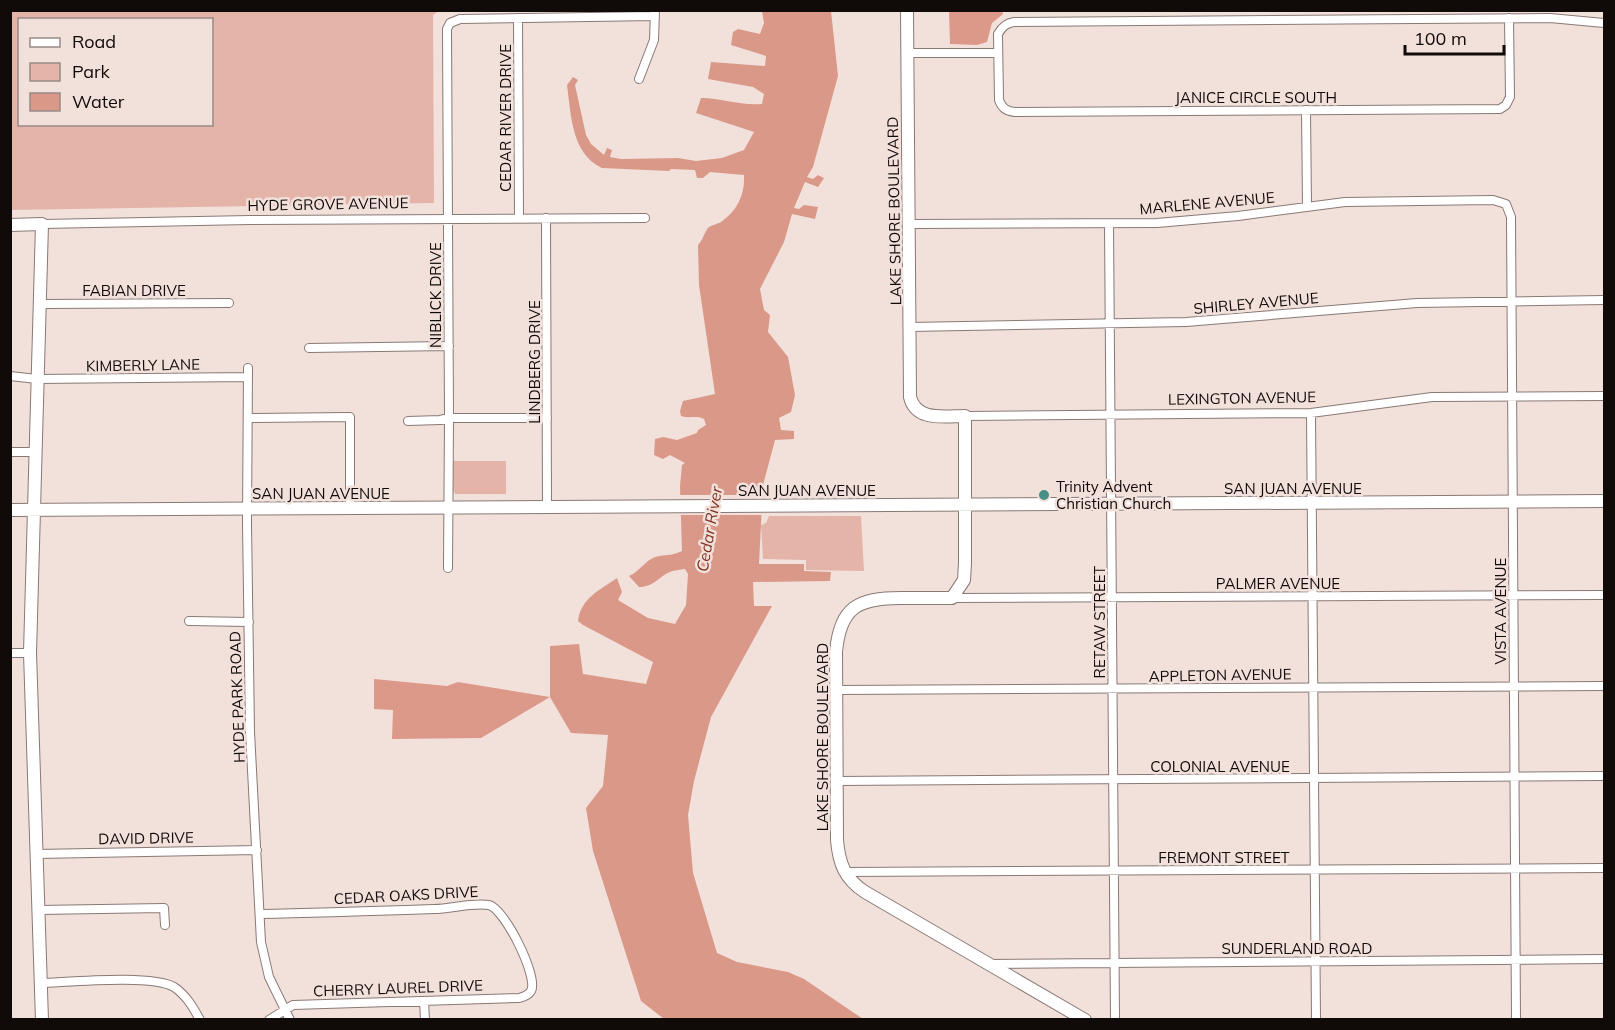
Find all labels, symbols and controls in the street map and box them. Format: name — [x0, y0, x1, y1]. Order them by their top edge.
legend — [18, 18, 213, 126]
scale bar — [1405, 18, 1504, 56]
text: 100 m — [1414, 27, 1467, 50]
text: Road — [72, 30, 116, 53]
street label: CEDAR RIVER DRIVE — [496, 44, 515, 192]
text: Park — [72, 60, 111, 83]
street label: JANICE CIRCLE SOUTH — [1175, 88, 1337, 107]
text: Water — [72, 90, 125, 113]
street label: LAKE SHORE BOULEVARD — [883, 117, 905, 305]
street label: MARLENE AVENUE — [1139, 188, 1276, 218]
street label: HYDE GROVE AVENUE — [247, 193, 409, 215]
street label: NIBLICK DRIVE — [426, 242, 445, 348]
street label: FABIAN DRIVE — [82, 281, 186, 300]
street label: SHIRLEY AVENUE — [1193, 288, 1320, 318]
street label: LINDBERG DRIVE — [525, 300, 544, 424]
street label: KIMBERLY LANE — [86, 355, 200, 375]
street label: LEXINGTON AVENUE — [1168, 387, 1316, 409]
place label: Trinity Advent Christian Church — [1056, 477, 1171, 513]
street label: SAN JUAN AVENUE — [1224, 479, 1362, 498]
street label: SAN JUAN AVENUE — [738, 481, 876, 500]
street label: SAN JUAN AVENUE — [252, 484, 390, 503]
water label: Cedar River — [692, 484, 727, 573]
marker: Trinity Advent Christian Church — [1037, 488, 1051, 502]
street label: VISTA AVENUE — [1491, 557, 1510, 664]
street label: RETAW STREET — [1090, 566, 1109, 678]
street label: PALMER AVENUE — [1216, 574, 1340, 593]
street label: HYDE PARK ROAD — [225, 631, 249, 763]
street label: LAKE SHORE BOULEVARD — [813, 643, 832, 831]
street label: APPLETON AVENUE — [1148, 664, 1292, 686]
street label: COLONIAL AVENUE — [1150, 757, 1290, 776]
street label: DAVID DRIVE — [98, 828, 194, 848]
street label: FREMONT STREET — [1158, 848, 1290, 867]
street label: CEDAR OAKS DRIVE — [333, 882, 479, 908]
street label: SUNDERLAND ROAD — [1221, 939, 1373, 958]
street label: CHERRY LAUREL DRIVE — [313, 976, 483, 1000]

